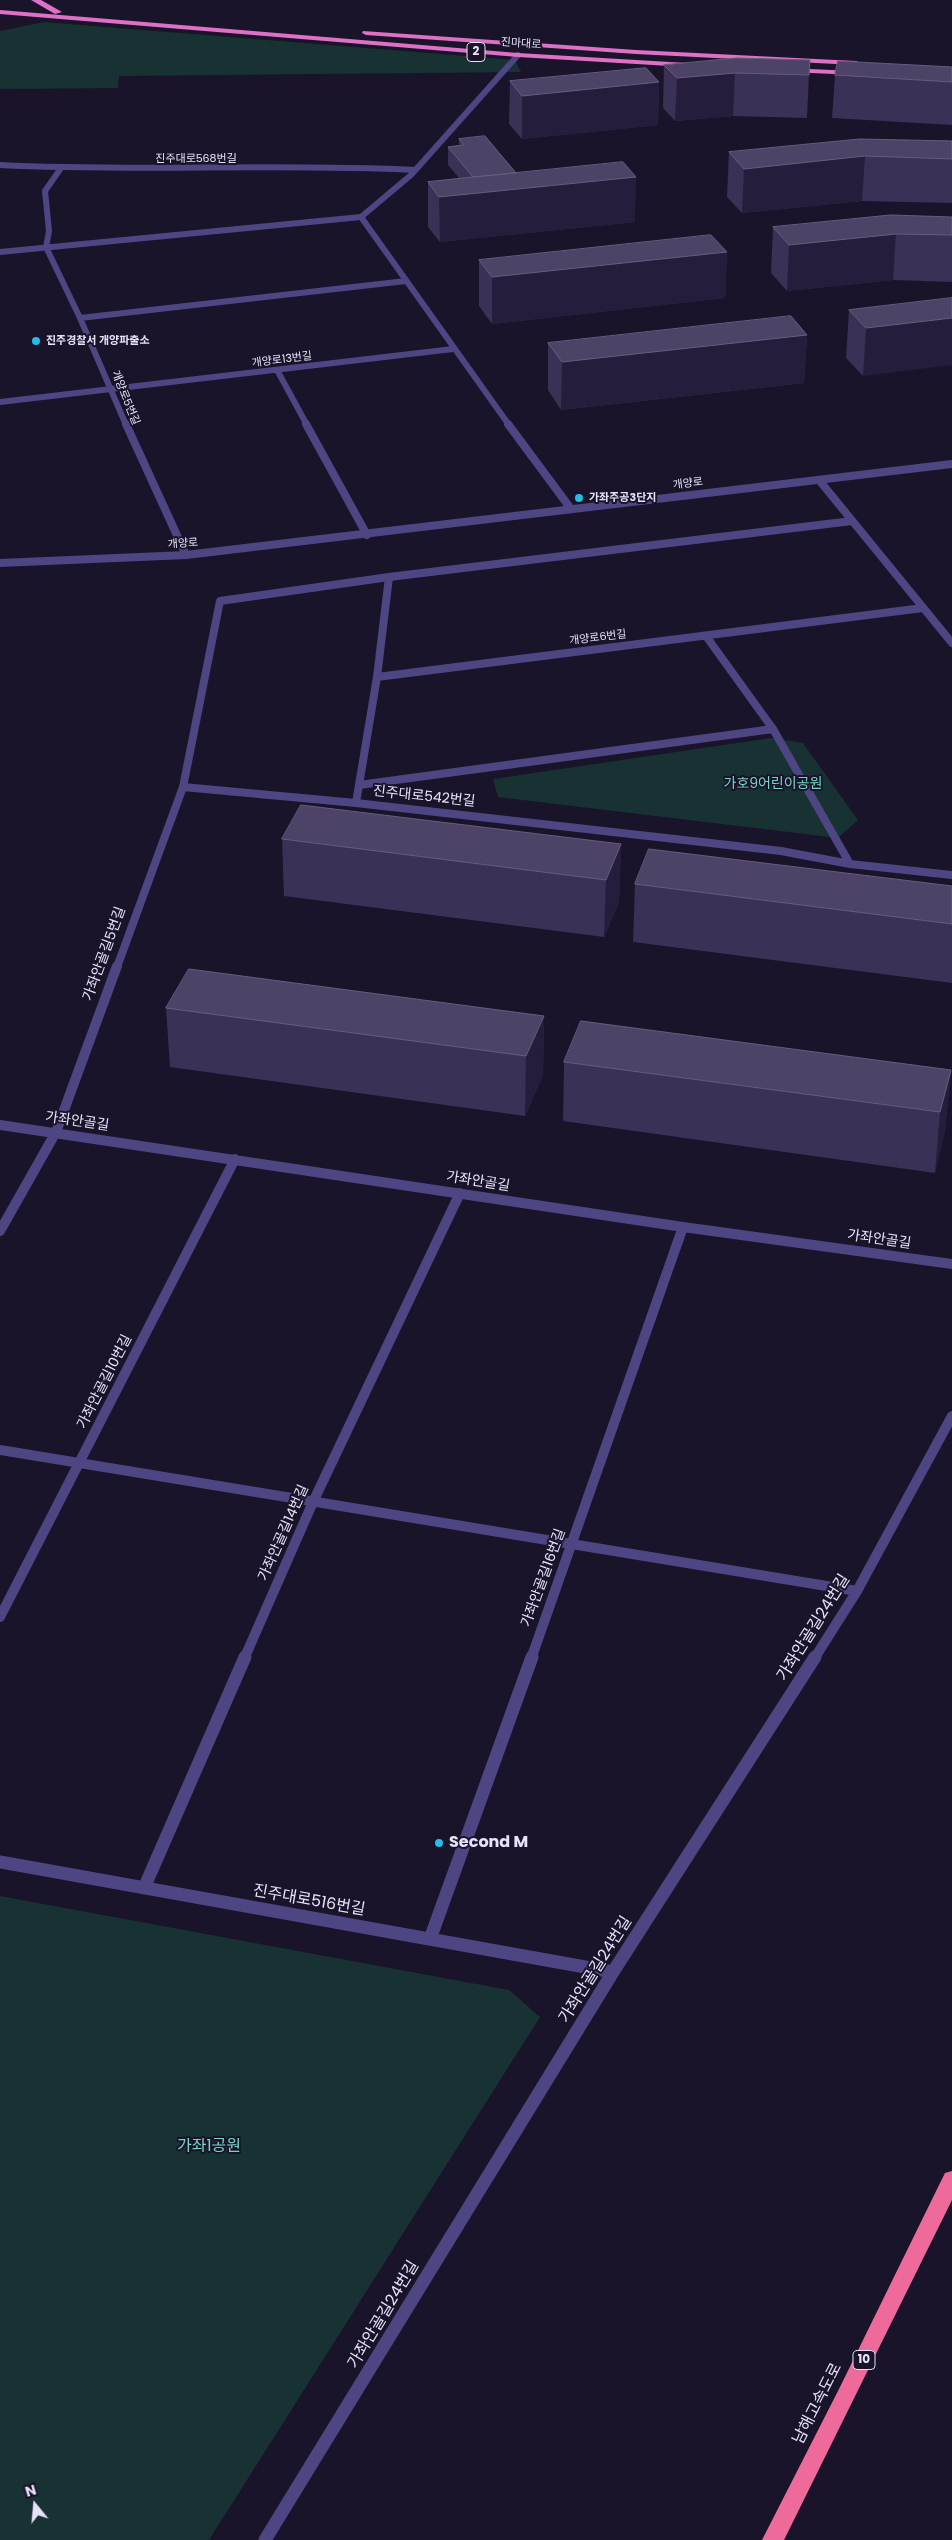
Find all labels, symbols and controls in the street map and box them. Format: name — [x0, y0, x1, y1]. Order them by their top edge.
street label: 진마대로 — [500, 36, 542, 52]
road number: 2 — [467, 42, 485, 62]
street label: 진주대로568번길 — [155, 152, 237, 166]
place label: 진주경찰서 개양파출소 — [46, 334, 150, 348]
marker: 진주경찰서 개양파출소 — [30, 335, 42, 347]
street label: 개양로13번길 — [251, 350, 313, 370]
street label: 개양로5번길 — [108, 369, 142, 427]
street label: 개양로 — [672, 476, 704, 492]
place label: 가좌주공3단지 — [589, 491, 656, 505]
marker: 가좌주공3단지 — [573, 492, 585, 504]
street label: 개양로 — [167, 536, 199, 552]
street label: 개양로6번길 — [569, 628, 627, 648]
park label: 가호9어린이공원 — [724, 776, 822, 792]
street label: 진주대로542번길 — [372, 783, 476, 811]
street label: 가좌안골길5번길 — [80, 905, 130, 1003]
street label: 가좌안골길 — [44, 1109, 110, 1135]
street label: 가좌안골길 — [445, 1169, 511, 1195]
street label: 가좌안골길 — [846, 1227, 912, 1253]
street label: 가좌안골길10번길 — [74, 1332, 136, 1432]
street label: 가좌안골길14번길 — [255, 1482, 313, 1584]
street label: 가좌안골길16번길 — [518, 1526, 570, 1630]
street label: 가좌안골길24번길 — [773, 1571, 855, 1685]
place label: Second M — [449, 1833, 528, 1853]
marker: Second M — [433, 1837, 445, 1849]
street label: 진주대로516번길 — [251, 1882, 367, 1920]
street label: 가좌안골길24번길 — [555, 1913, 637, 2027]
park label: 가좌1공원 — [177, 2137, 241, 2157]
street label: 가좌안골길24번길 — [344, 2258, 424, 2372]
road number: 10 — [853, 2350, 875, 2370]
street label: 남해고속도로 — [789, 2360, 847, 2448]
north arrow — [10, 2480, 60, 2530]
text: N — [23, 2480, 39, 2502]

